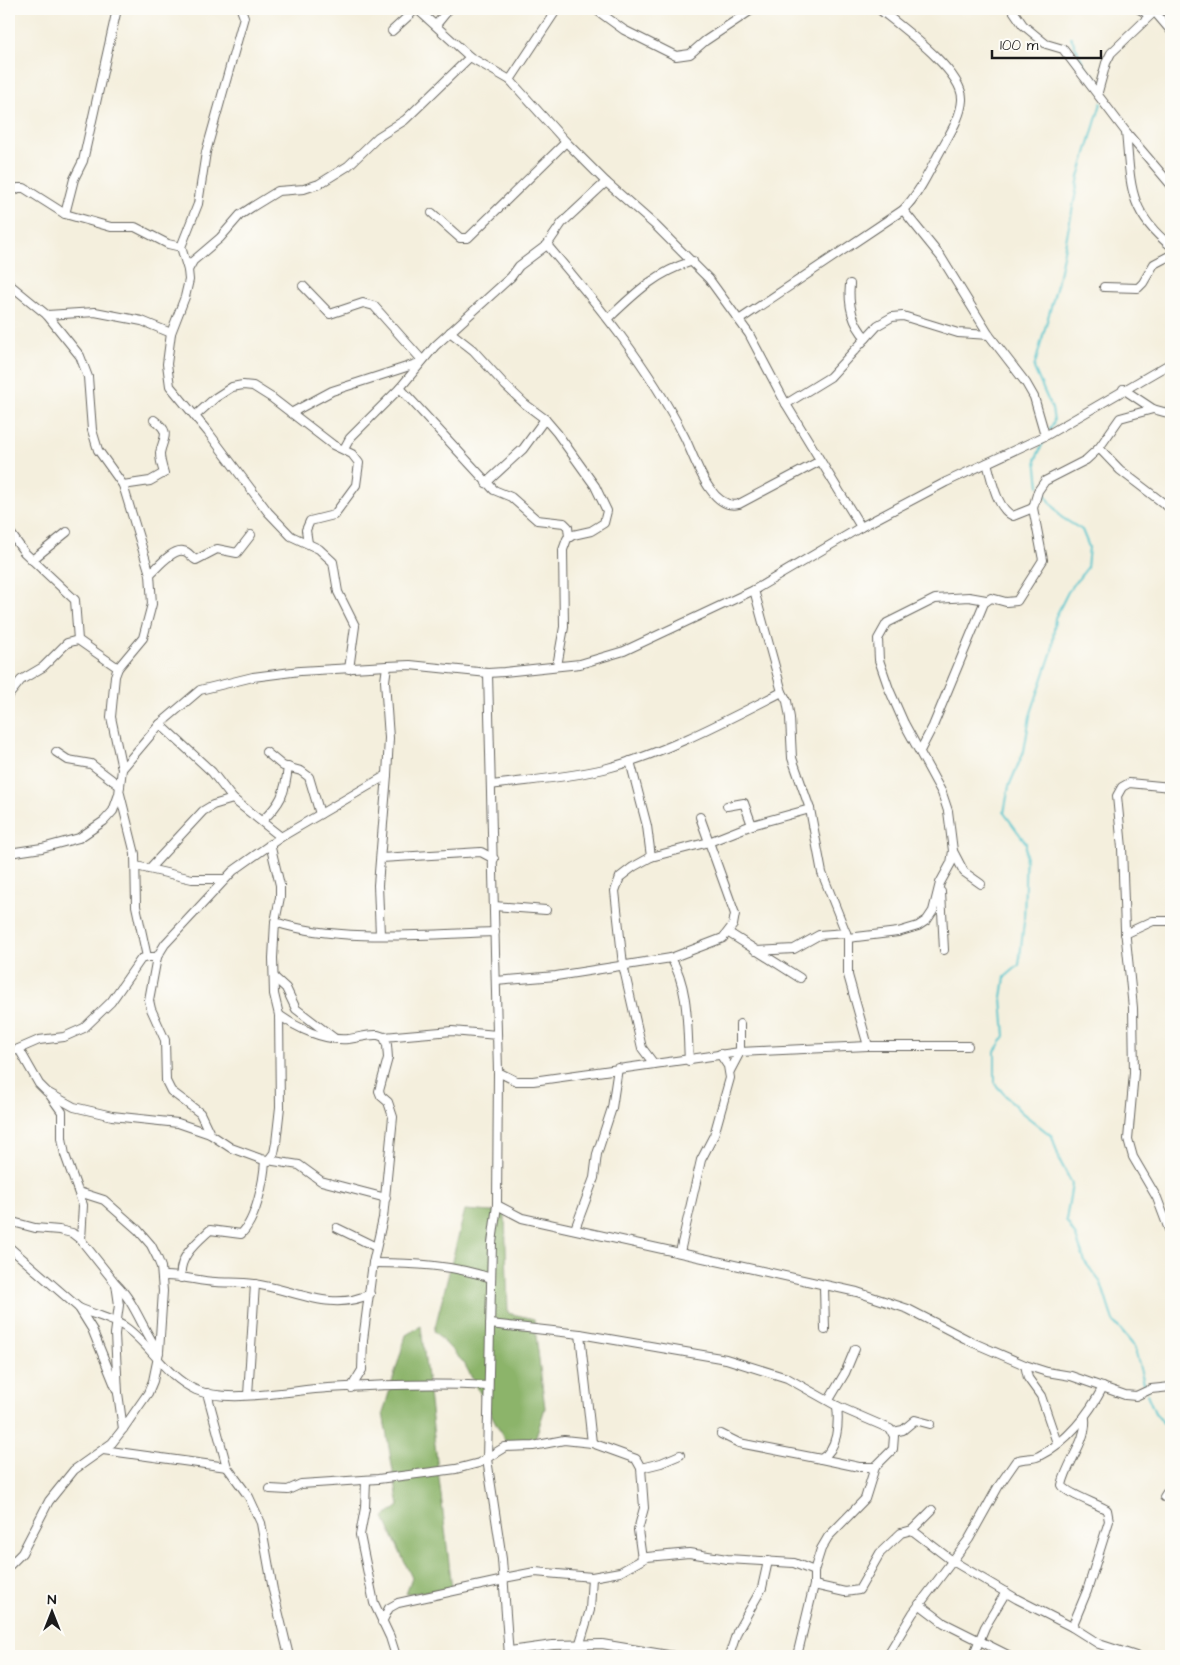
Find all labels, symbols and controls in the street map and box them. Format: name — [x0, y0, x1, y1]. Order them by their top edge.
scale bar — [992, 28, 1101, 60]
text: 100 m — [1000, 35, 1039, 56]
north arrow — [28, 1588, 78, 1638]
text: N — [48, 1590, 57, 1610]

